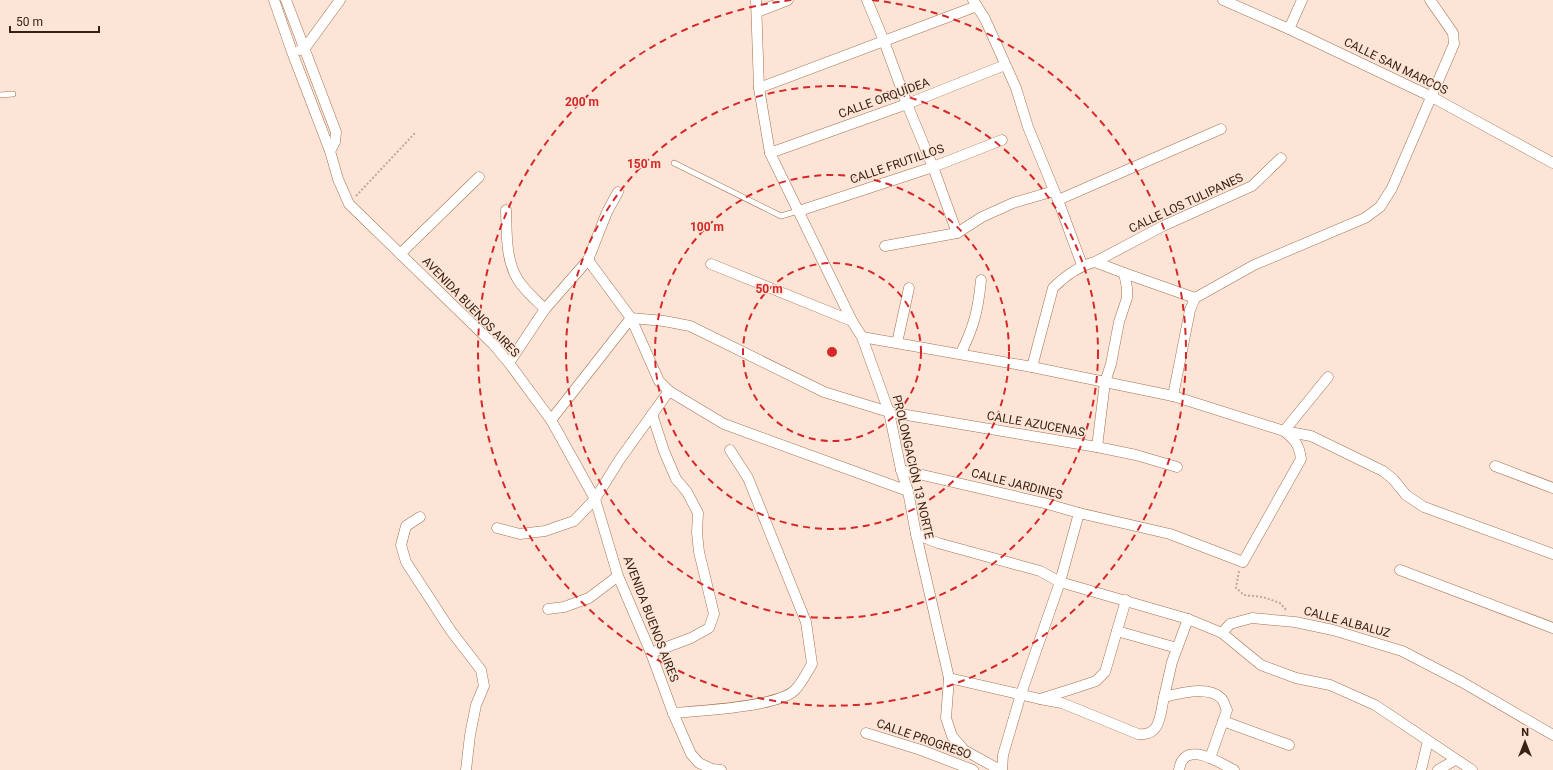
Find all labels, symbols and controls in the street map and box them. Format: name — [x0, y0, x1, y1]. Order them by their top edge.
scale bar — [10, 8, 99, 34]
text: 50 m — [16, 15, 43, 29]
street label: CALLE SAN MARCOS — [1342, 35, 1450, 97]
street label: CALLE ORQUÍDEA — [836, 74, 932, 121]
text: 200 m — [565, 95, 599, 109]
street label: CALLE FRUTILLOS — [848, 141, 946, 187]
text: 150 m — [627, 157, 661, 171]
street label: CALLE LOS TULIPANES — [1127, 170, 1245, 236]
text: 100 m — [690, 220, 724, 234]
street label: AVENIDA BUENOS AIRES — [420, 254, 522, 360]
text: 50 m — [755, 282, 783, 296]
centre of rings — [825, 345, 839, 359]
street label: PROLONGACIÓN 13 NORTE — [890, 394, 937, 540]
street label: CALLE AZUCENAS — [986, 408, 1086, 440]
street label: CALLE JARDINES — [970, 466, 1064, 502]
street label: AVENIDA BUENOS AIRES — [621, 554, 681, 684]
street label: CALLE ALBALUZ — [1302, 604, 1392, 640]
street label: CALLE PROGRESO — [875, 716, 973, 762]
north arrow — [1505, 722, 1545, 762]
text: N — [1521, 726, 1529, 739]

